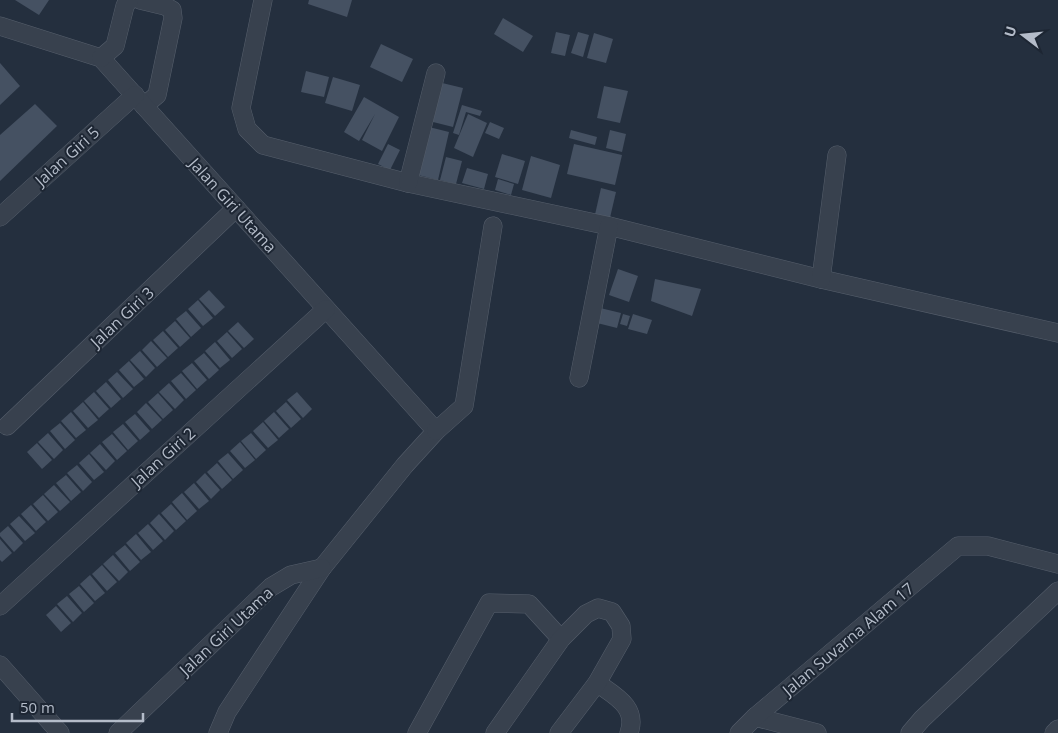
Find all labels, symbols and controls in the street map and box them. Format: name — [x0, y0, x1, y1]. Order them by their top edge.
north arrow — [998, 10, 1048, 60]
text: U — [999, 24, 1021, 39]
street label: Jalan Giri 5 — [29, 121, 104, 192]
street label: Jalan Giri Utama — [183, 151, 281, 257]
street label: Jalan Giri 3 — [84, 282, 159, 354]
street label: Jalan Giri 2 — [125, 422, 200, 493]
street label: Jalan Suvarna Alam 17 — [776, 577, 918, 702]
street label: Jalan Giri Utama — [173, 582, 278, 681]
scale bar — [12, 690, 144, 722]
text: 50 m — [20, 697, 55, 717]

